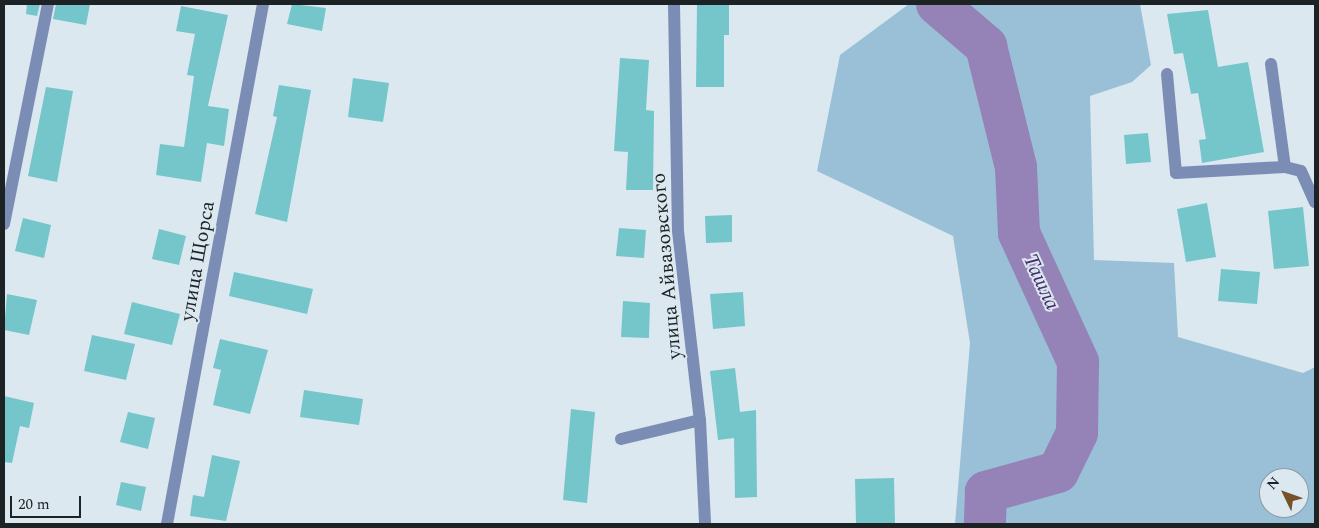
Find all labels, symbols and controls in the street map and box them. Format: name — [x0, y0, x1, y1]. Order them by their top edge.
street label: улица Айвазовского — [647, 172, 687, 360]
street label: улица Щорса — [176, 199, 220, 323]
water label: Ташла — [1017, 250, 1065, 314]
north arrow — [1259, 468, 1309, 518]
text: N — [1262, 472, 1285, 495]
scale bar — [12, 486, 84, 518]
text: 20 m — [18, 493, 50, 516]

